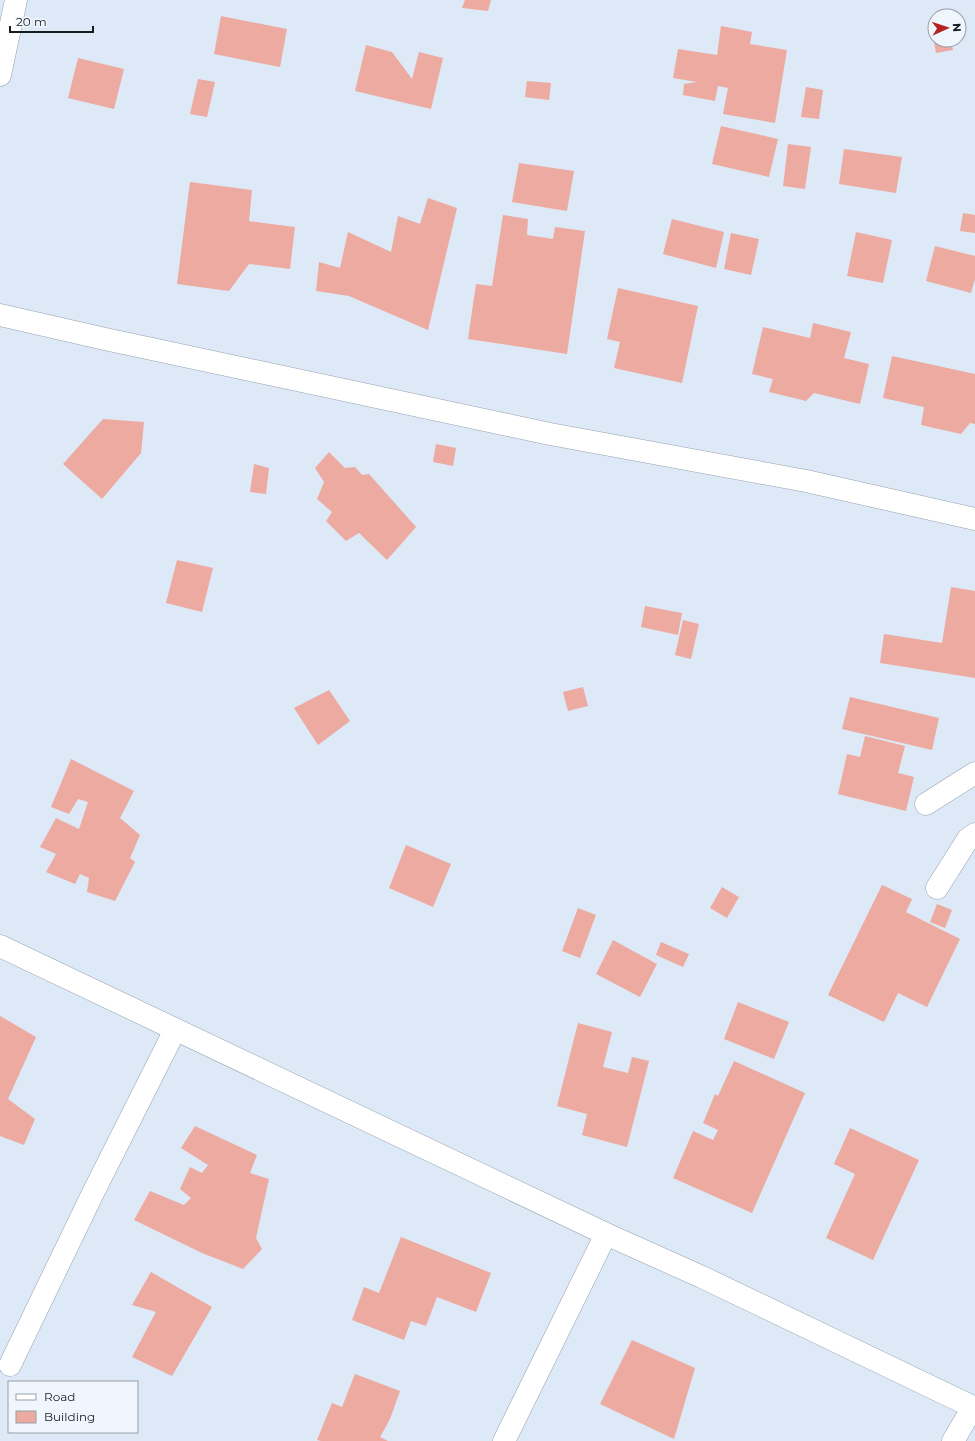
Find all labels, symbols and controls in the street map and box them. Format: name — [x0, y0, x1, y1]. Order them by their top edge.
scale bar — [10, 8, 93, 34]
north arrow — [927, 8, 967, 48]
text: 20 m — [16, 14, 47, 29]
text: N — [950, 23, 964, 32]
legend — [8, 1381, 138, 1433]
text: Road — [44, 1389, 75, 1404]
text: Building — [44, 1409, 95, 1424]

